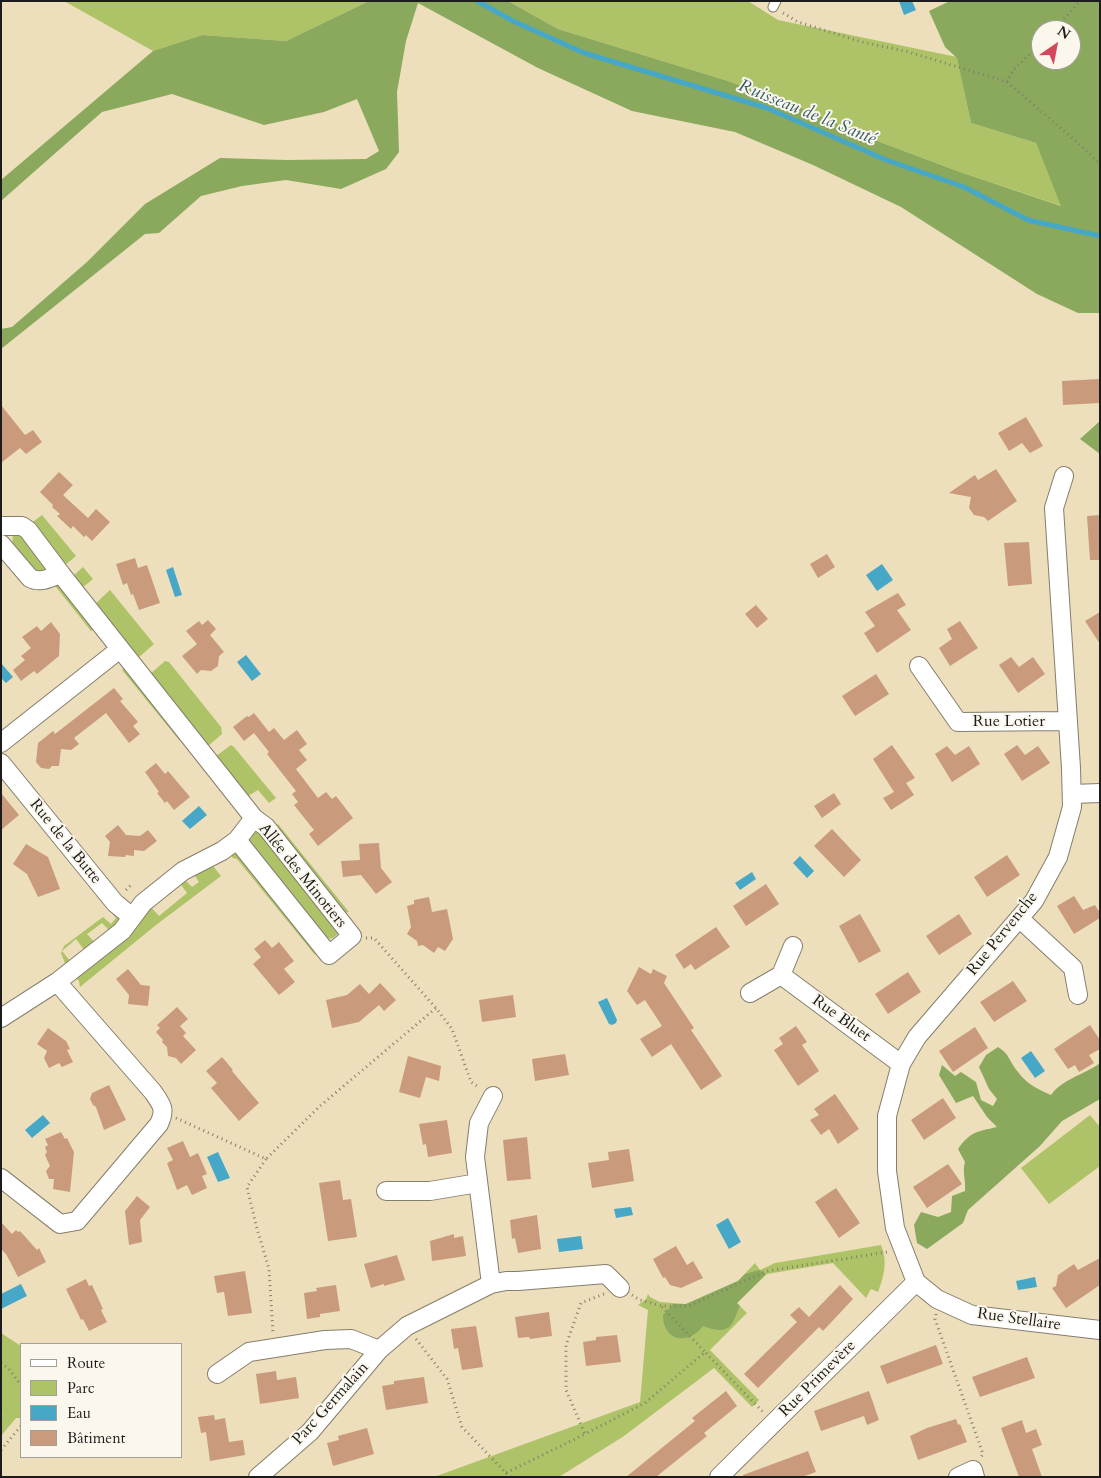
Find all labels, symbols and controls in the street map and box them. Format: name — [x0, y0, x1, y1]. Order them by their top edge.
north arrow — [1031, 20, 1081, 70]
text: N — [1054, 22, 1074, 44]
water label: Ruisseau de la Santé — [735, 76, 879, 150]
street label: Rue Lotier — [973, 712, 1045, 732]
street label: Rue de la Butte — [25, 796, 105, 888]
street label: Allée des Minotiers — [254, 820, 350, 932]
street label: Rue Pervenche — [964, 888, 1042, 980]
street label: Rue Bluet — [808, 991, 874, 1047]
street label: Rue Stellaire — [976, 1305, 1062, 1335]
street label: Rue Primevère — [776, 1337, 860, 1421]
legend — [20, 1343, 182, 1458]
text: Route — [67, 1353, 105, 1373]
street label: Parc Germalain — [289, 1359, 373, 1449]
text: Parc — [67, 1378, 95, 1398]
text: Eau — [67, 1403, 91, 1423]
text: Bâtiment — [67, 1428, 125, 1448]

